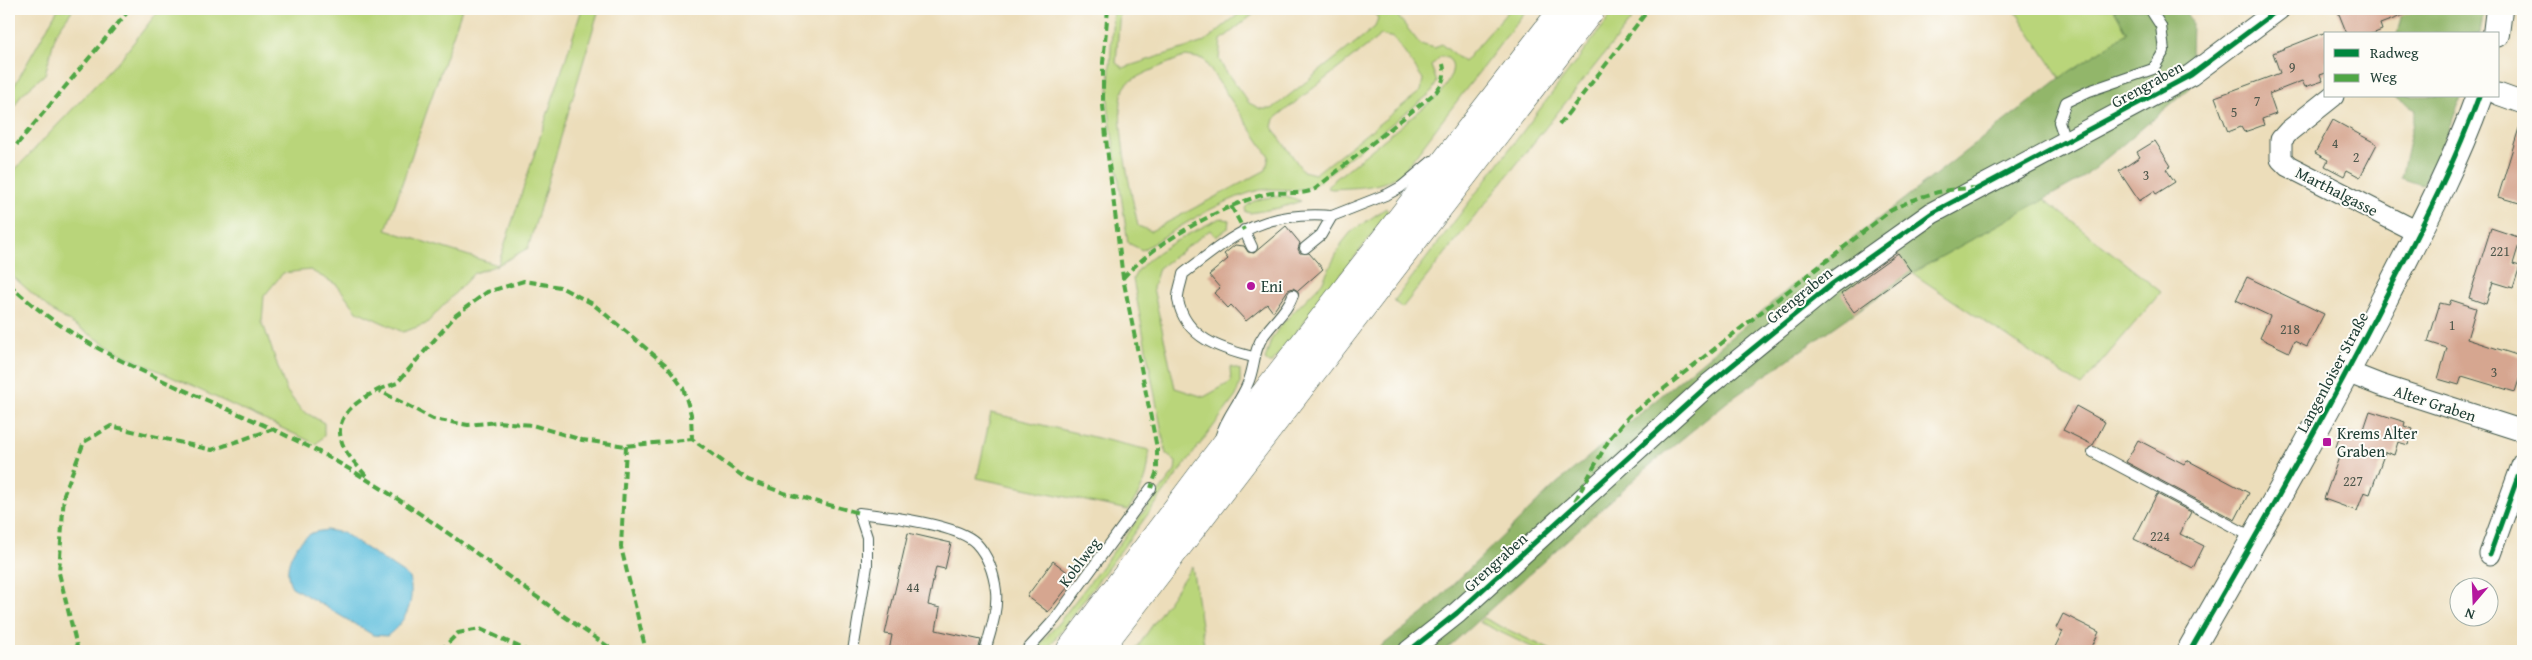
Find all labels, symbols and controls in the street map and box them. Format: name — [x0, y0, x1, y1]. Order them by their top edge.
legend — [2324, 32, 2500, 98]
text: Radweg — [2370, 42, 2419, 63]
street label: Grengraben — [2107, 54, 2187, 114]
house number: 9 — [2289, 57, 2296, 77]
text: Weg — [2370, 66, 2397, 87]
house number: 7 — [2254, 91, 2261, 111]
house number: 5 — [2231, 102, 2237, 122]
house number: 4 — [2332, 133, 2339, 153]
house number: 2 — [2353, 147, 2359, 167]
street label: Marthalgasse — [2292, 160, 2382, 222]
house number: 3 — [2143, 165, 2149, 185]
house number: 221 — [2490, 241, 2510, 261]
street label: Grengraben — [1761, 261, 1837, 329]
place label: Eni — [1261, 274, 1283, 298]
marker: Eni — [1245, 280, 1257, 292]
street label: Langenloiser Straße — [2290, 307, 2374, 437]
house number: 1 — [2449, 315, 2455, 335]
house number: 218 — [2280, 319, 2300, 339]
house number: 3 — [2491, 362, 2497, 382]
street label: Alter Graben — [2391, 378, 2479, 428]
place label: Krems Alter Graben — [2337, 421, 2418, 463]
marker: Krems Alter Graben — [2321, 436, 2333, 448]
house number: 227 — [2343, 471, 2363, 491]
house number: 224 — [2150, 526, 2170, 546]
street label: Grengraben — [1458, 527, 1532, 597]
street label: Koblweg — [1052, 532, 1106, 592]
house number: 44 — [906, 577, 920, 597]
north arrow — [2450, 578, 2500, 628]
text: N — [2461, 603, 2477, 625]

